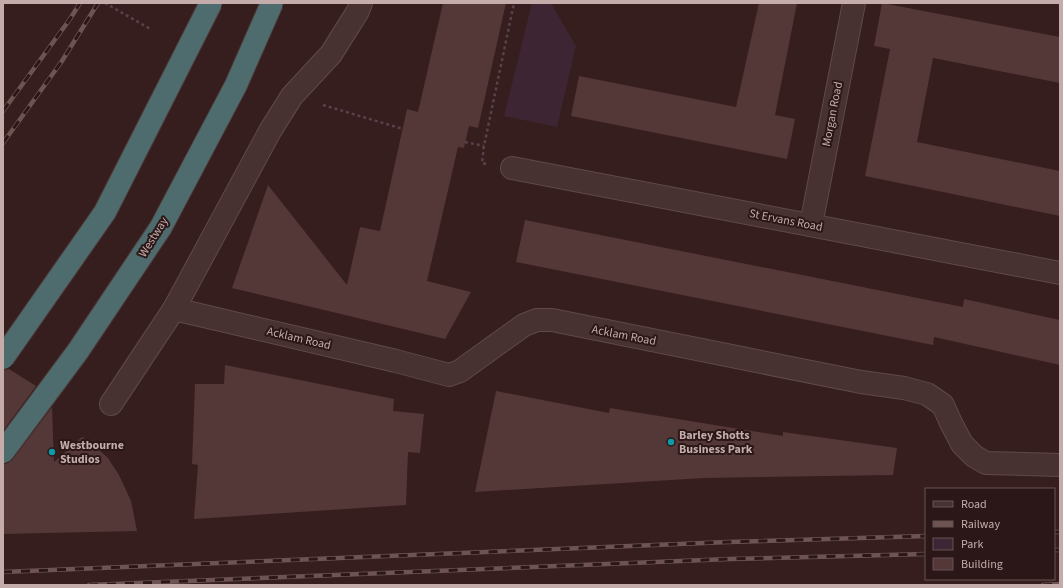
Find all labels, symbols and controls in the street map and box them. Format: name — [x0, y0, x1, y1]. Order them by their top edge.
street label: Morgan Road — [818, 80, 847, 148]
street label: St Ervans Road — [748, 205, 824, 236]
street label: Westway — [134, 214, 173, 261]
street label: Acklam Road — [590, 321, 657, 350]
street label: Acklam Road — [265, 323, 333, 354]
place label: Barley Shotts Business Park — [679, 427, 753, 458]
place label: Westbourne Studios — [60, 437, 124, 468]
marker: Barley Shotts Business Park — [666, 437, 676, 447]
marker: Westbourne Studios — [47, 447, 57, 457]
legend — [925, 488, 1055, 580]
text: Road — [961, 496, 987, 513]
text: Railway — [961, 516, 1000, 533]
text: Park — [961, 536, 983, 553]
text: Building — [961, 556, 1003, 573]

